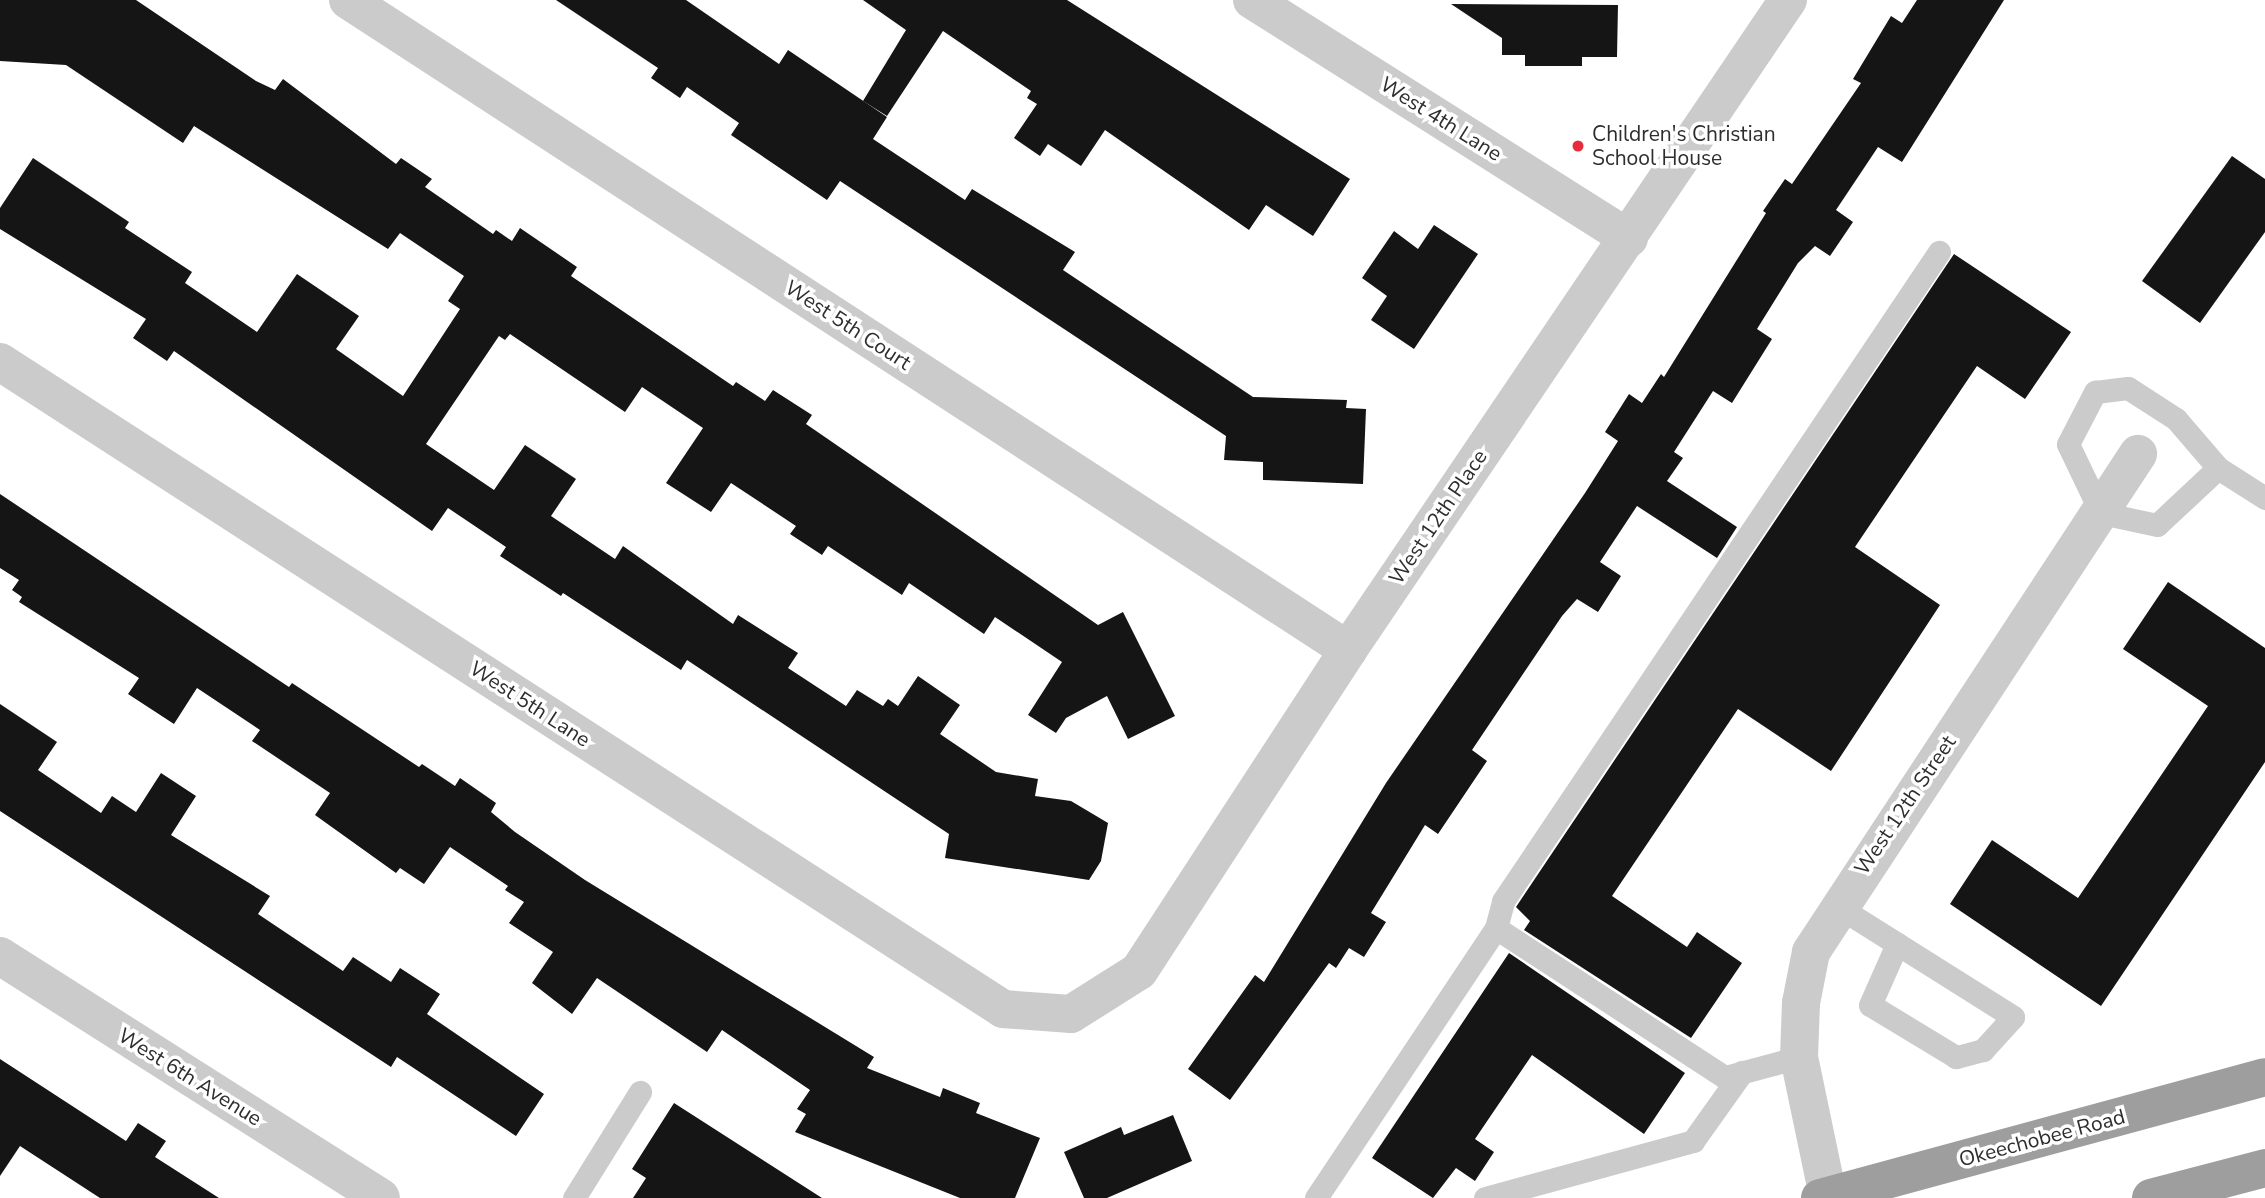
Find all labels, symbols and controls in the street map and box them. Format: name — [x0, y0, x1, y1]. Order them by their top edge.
street label: West 4th Lane — [1376, 72, 1506, 166]
place label: Children's Christian School House — [1592, 121, 1776, 171]
marker: Children's Christian School House — [1570, 138, 1586, 154]
street label: West 5th Court — [780, 275, 916, 375]
street label: West 12th Place — [1384, 445, 1492, 589]
street label: West 5th Lane — [465, 656, 595, 752]
street label: West 12th Street — [1849, 730, 1961, 880]
street label: West 6th Avenue — [114, 1023, 266, 1131]
street label: Okeechobee Road — [1956, 1104, 2128, 1172]

